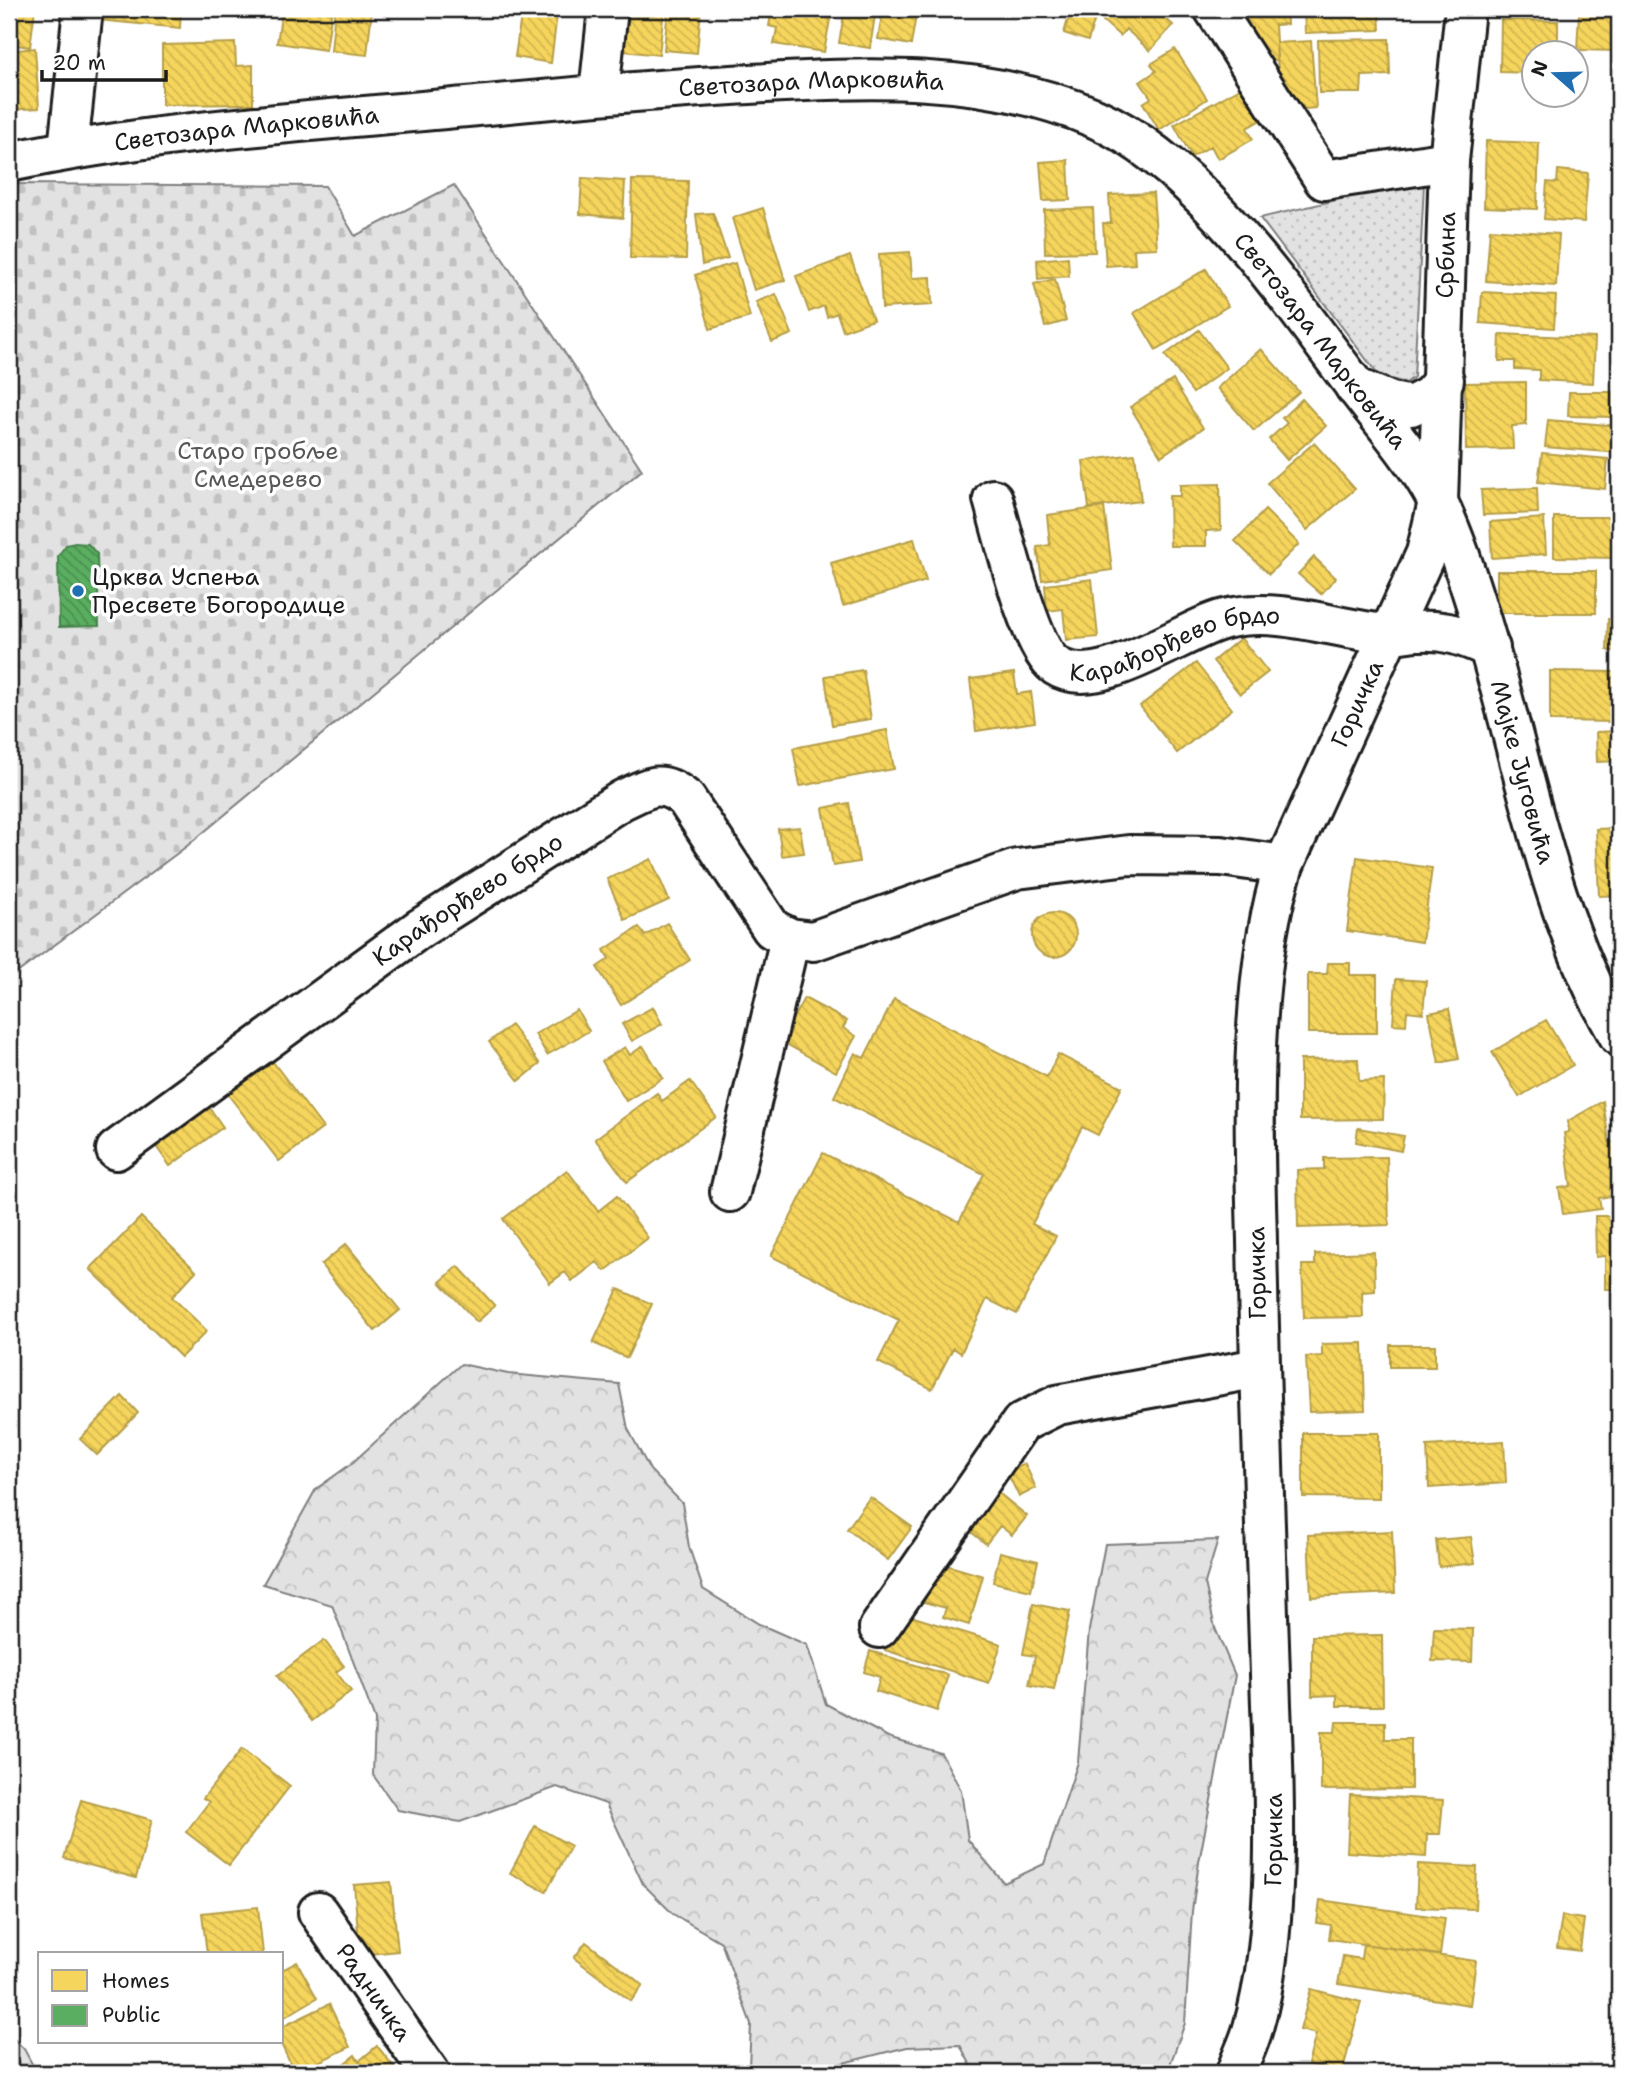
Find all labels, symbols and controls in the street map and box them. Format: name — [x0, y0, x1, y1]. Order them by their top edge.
scale bar — [42, 38, 166, 82]
north arrow — [1520, 38, 1590, 108]
text: 20 m — [52, 49, 106, 77]
text: N — [1525, 57, 1554, 80]
street label: Светозара Марковића — [677, 63, 946, 104]
street label: Светозара Марковића — [112, 99, 380, 159]
street label: Србина — [1429, 211, 1463, 299]
street label: Светозара Марковића — [1227, 226, 1415, 456]
park label: Старо гробље Смедерево — [177, 435, 339, 495]
place label: Црква Успења Пресвете Богородице — [92, 561, 346, 621]
marker: Црква Успења Пресвете Богородице — [70, 583, 86, 599]
street label: Карађорђево брдо — [1069, 599, 1281, 689]
street label: Горичка — [1324, 655, 1391, 753]
street label: Мајке Југовића — [1483, 677, 1563, 868]
street label: Карађорђево брдо — [366, 826, 569, 974]
street label: Горичка — [1240, 1226, 1274, 1320]
street label: Горичка — [1257, 1793, 1290, 1887]
street label: Радничка — [329, 1937, 419, 2048]
legend — [38, 1952, 284, 2044]
text: Homes — [102, 1967, 170, 1995]
text: Public — [102, 2001, 161, 2029]

